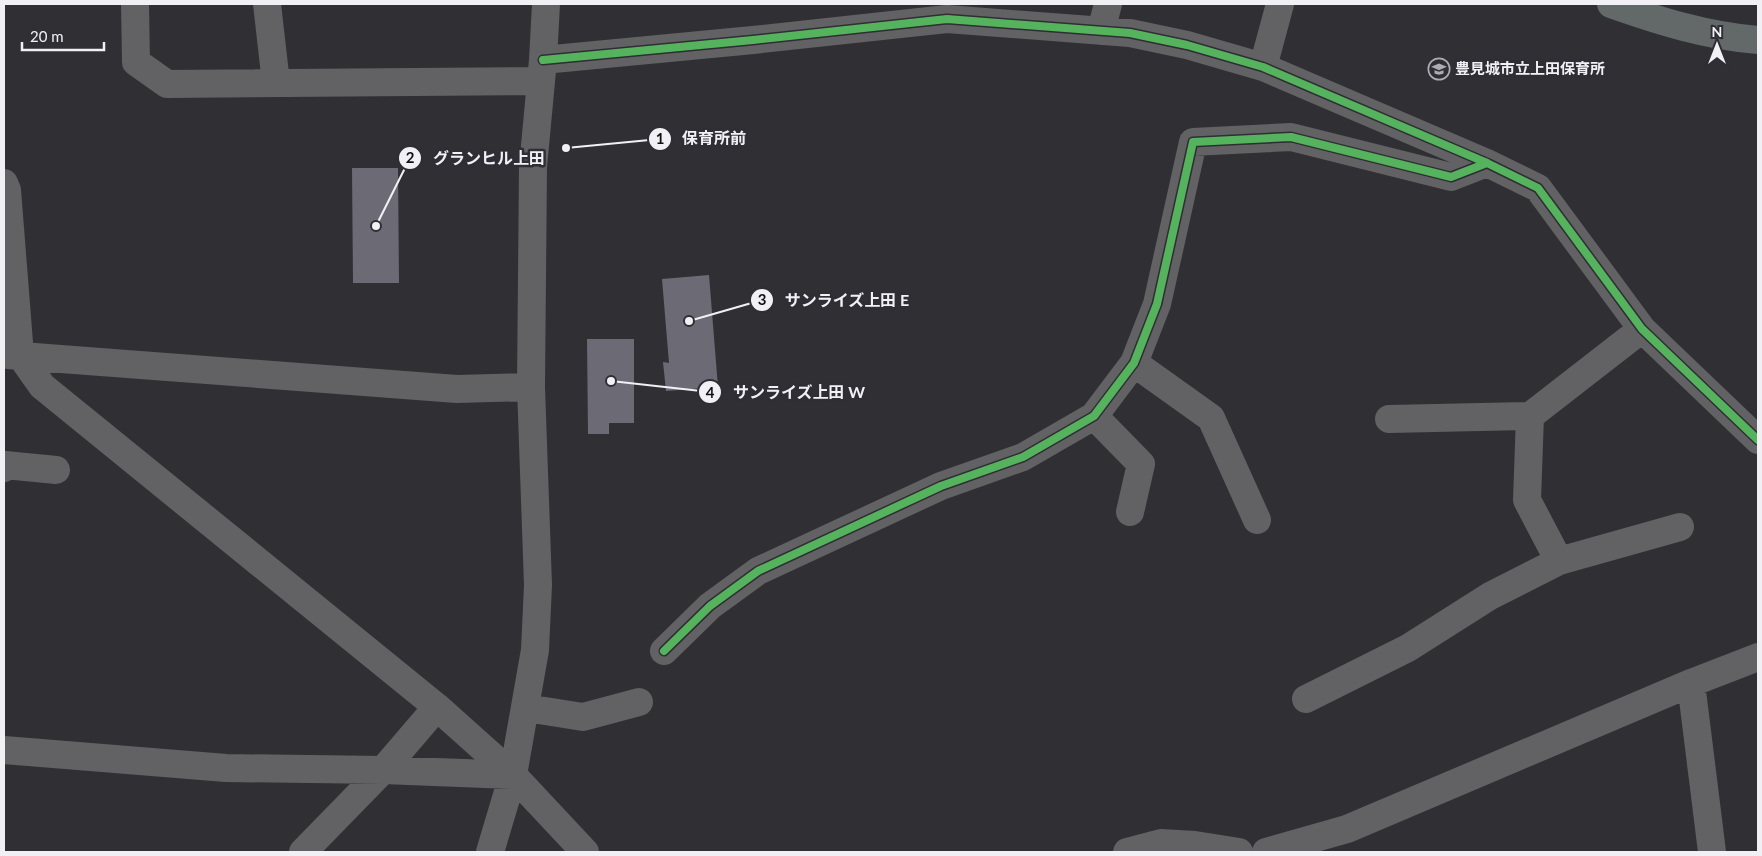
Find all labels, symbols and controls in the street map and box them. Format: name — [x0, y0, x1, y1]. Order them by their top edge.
scale bar — [22, 20, 105, 52]
north arrow — [1692, 20, 1742, 70]
text: N — [1712, 23, 1722, 40]
text: 20 m — [30, 27, 64, 45]
school or university icon: 豊見城市立上田保育所 — [1427, 57, 1451, 81]
place label: 豊見城市立上田保育所 — [1455, 59, 1605, 77]
callout: 保育所前 — [647, 123, 756, 154]
text: 保育所前 — [682, 128, 746, 147]
text: 1 — [656, 129, 664, 147]
callout: グランヒル上田 — [398, 143, 555, 174]
text: 2 — [406, 148, 415, 166]
text: グランヒル上田 — [433, 148, 545, 167]
callout: サンライズ上田 E — [750, 284, 920, 315]
text: 3 — [758, 290, 766, 308]
text: サンライズ上田 E — [785, 290, 909, 309]
callout: サンライズ上田 W — [697, 377, 875, 408]
text: サンライズ上田 W — [733, 382, 865, 401]
text: 4 — [706, 383, 715, 401]

